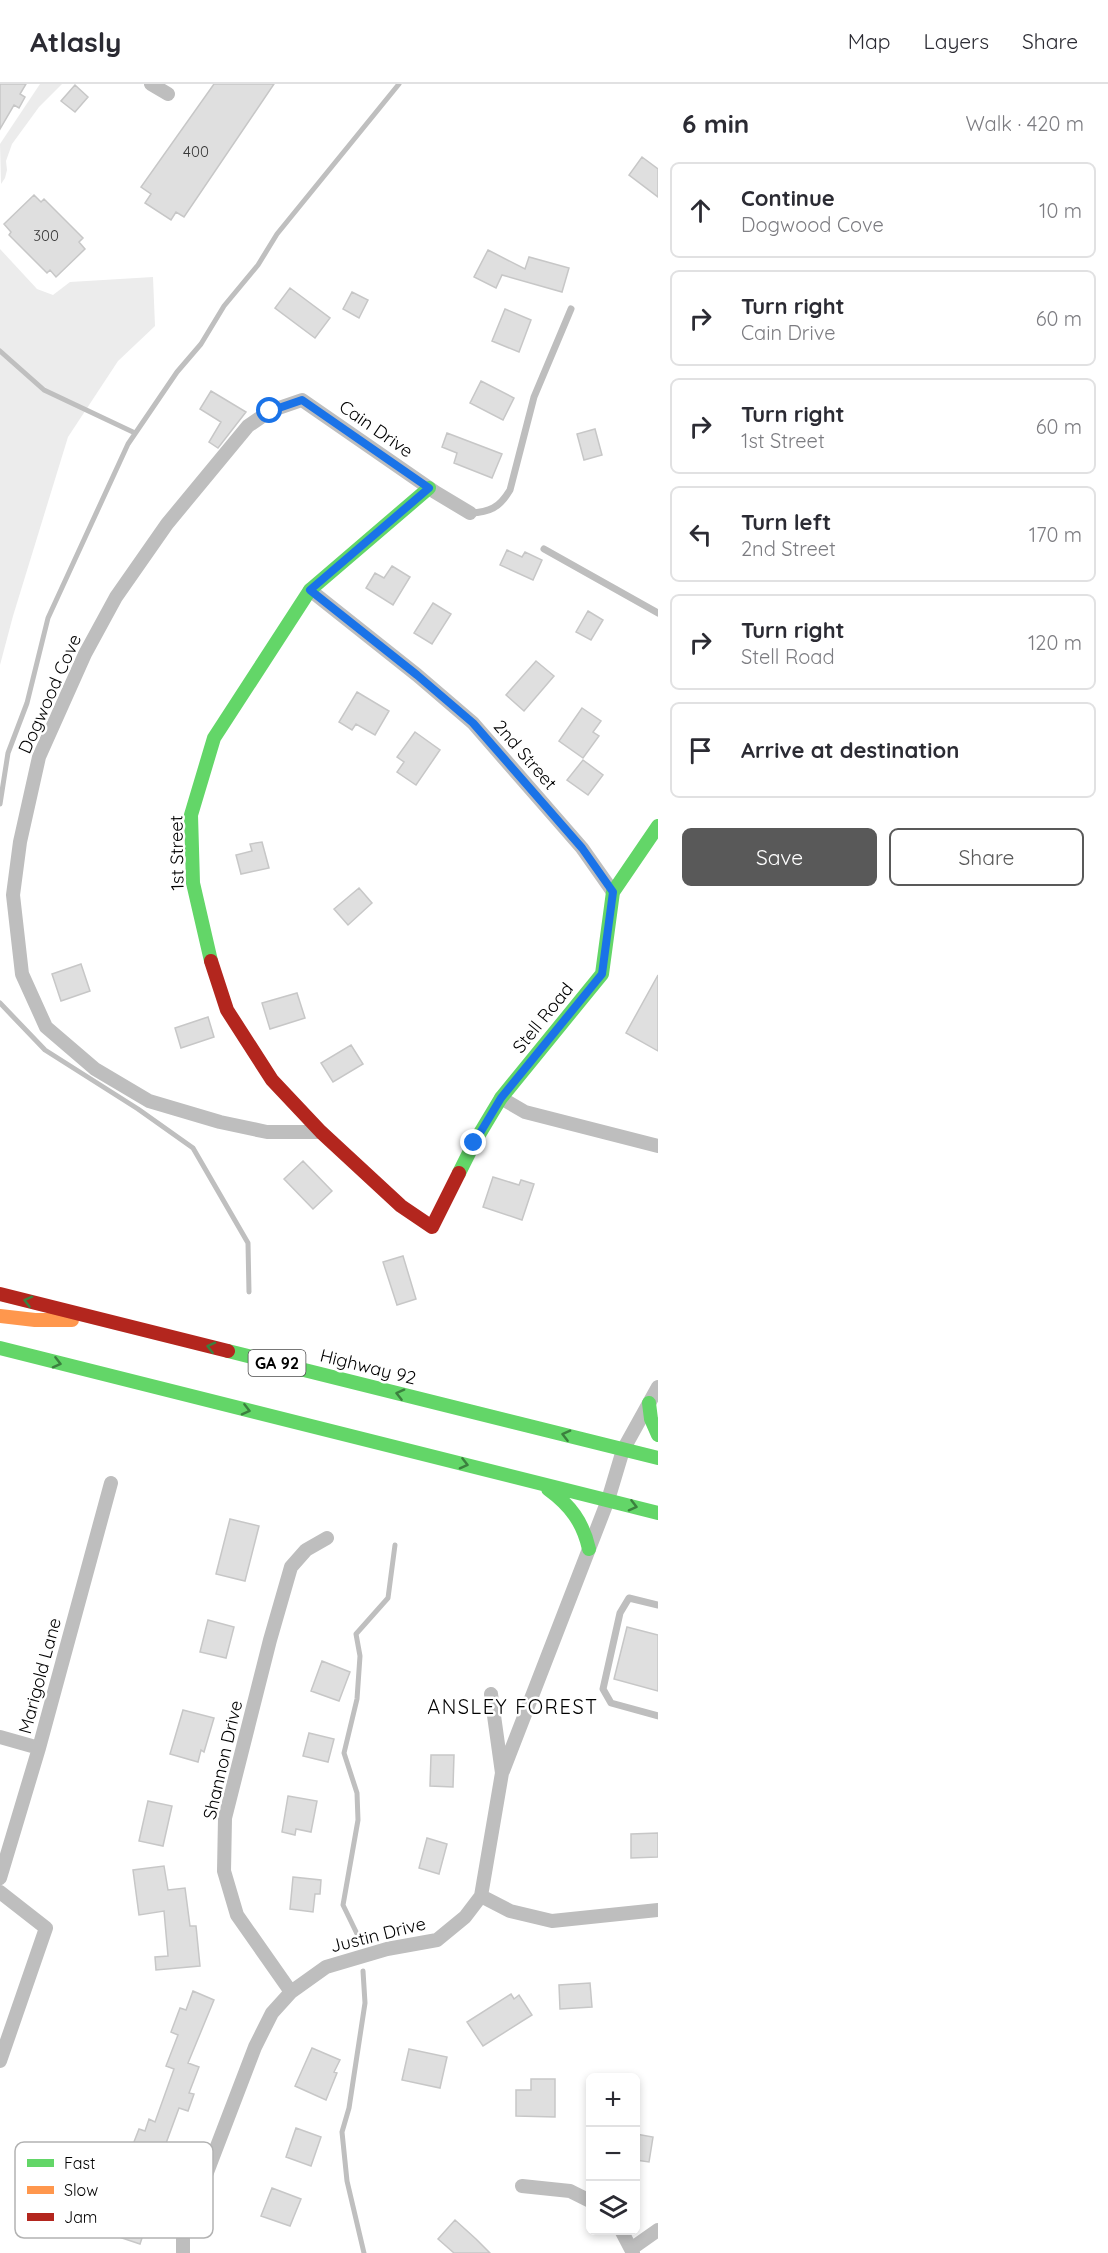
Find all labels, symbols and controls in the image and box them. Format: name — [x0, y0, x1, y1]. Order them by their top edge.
text: Atlasly — [30, 24, 121, 59]
text: Map — [848, 28, 891, 54]
text: Layers — [924, 28, 989, 54]
text: Share — [1022, 28, 1078, 54]
text: 6 min — [682, 107, 749, 140]
text: Walk · 420 m — [965, 111, 1084, 136]
house number: 400 — [183, 142, 209, 161]
text: Continue — [741, 184, 835, 212]
icon: ahead — [684, 194, 717, 227]
text: 10 m — [1039, 198, 1082, 223]
text: Dogwood Cove — [741, 212, 884, 237]
house number: 300 — [33, 226, 59, 245]
text: Turn right — [741, 292, 845, 320]
icon: right — [684, 302, 717, 335]
text: 60 m — [1036, 306, 1082, 331]
text: Cain Drive — [741, 320, 836, 345]
street label: Cain Drive — [335, 395, 418, 462]
route start — [256, 397, 282, 423]
text: Turn right — [741, 400, 845, 428]
icon: right — [684, 410, 717, 443]
text: 60 m — [1036, 414, 1082, 439]
text: 1st Street — [741, 428, 825, 453]
text: Turn left — [741, 508, 831, 536]
icon: left — [684, 518, 717, 551]
text: 170 m — [1029, 522, 1082, 547]
text: 2nd Street — [741, 536, 836, 561]
text: Turn right — [741, 616, 845, 644]
icon: right — [684, 626, 717, 659]
street label: Dogwood Cove — [13, 630, 86, 757]
text: 120 m — [1028, 630, 1082, 655]
text: Stell Road — [741, 644, 835, 669]
street label: 2nd Street — [489, 715, 562, 794]
icon: arrive — [684, 734, 717, 767]
text: Arrive at destination — [741, 736, 959, 764]
street label: 1st Street — [164, 815, 189, 891]
button: Save — [682, 828, 877, 886]
button: Share — [889, 828, 1084, 886]
street label: Stell Road — [507, 978, 578, 1058]
route end — [460, 1129, 486, 1155]
one-way arrow — [23, 1295, 33, 1308]
one-way arrow — [206, 1341, 216, 1354]
street label: Highway 92 — [318, 1344, 418, 1390]
road number: GA 92 — [248, 1350, 306, 1376]
one-way arrow — [52, 1355, 62, 1368]
one-way arrow — [395, 1388, 405, 1401]
one-way arrow — [241, 1402, 251, 1415]
one-way arrow — [561, 1430, 571, 1443]
one-way arrow — [459, 1457, 469, 1470]
one-way arrow — [628, 1499, 638, 1512]
street label: Marigold Lane — [13, 1615, 66, 1736]
district label: ANSLEY FOREST — [427, 1694, 599, 1719]
street label: Shannon Drive — [198, 1698, 247, 1822]
street label: Justin Drive — [328, 1912, 428, 1957]
map controls — [586, 2073, 640, 2235]
button: + — [586, 2073, 640, 2127]
button: − — [586, 2127, 640, 2181]
legend — [15, 2142, 213, 2238]
text: Fast — [64, 2153, 95, 2173]
text: Slow — [64, 2180, 98, 2200]
button: layers — [586, 2181, 640, 2235]
text: Jam — [64, 2207, 97, 2227]

